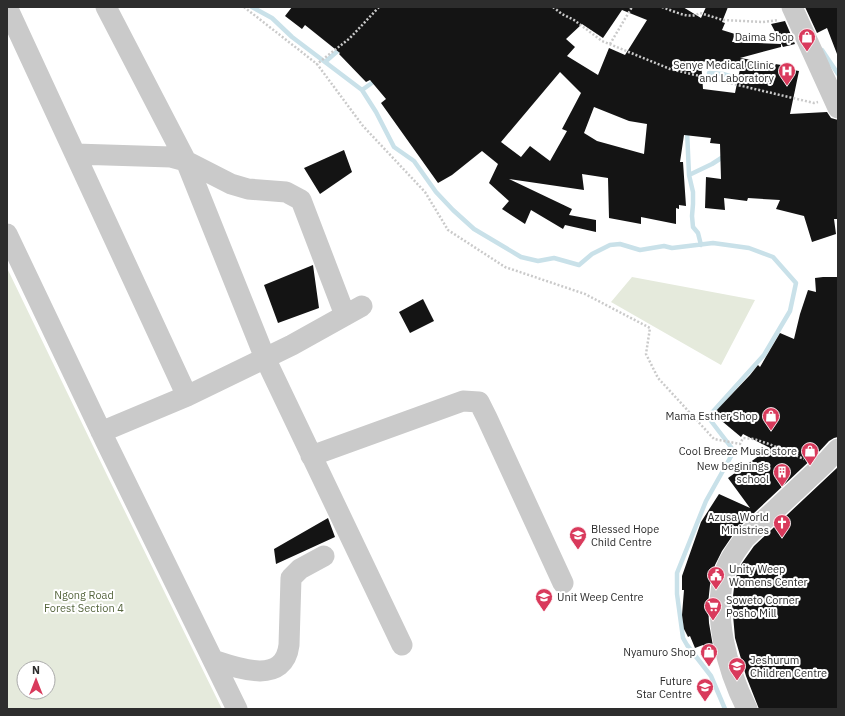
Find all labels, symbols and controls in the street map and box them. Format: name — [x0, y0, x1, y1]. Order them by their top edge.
shop icon: Daima Shop — [797, 27, 817, 52]
place label: Daima Shop — [735, 30, 794, 44]
place label: Senye Medical Clinic and Laboratory — [673, 58, 775, 85]
hospital icon: Senye Medical Clinic and Laboratory — [777, 61, 797, 86]
shop icon: Mama Esther Shop — [761, 406, 781, 431]
place label: Mama Esther Shop — [665, 409, 758, 423]
shop icon: Cool Breeze Music store — [800, 441, 820, 466]
place label: Cool Breeze Music store — [679, 444, 797, 458]
place label: New beginings school — [697, 459, 769, 486]
building icon: New beginings school — [772, 462, 792, 487]
place label: Azusa World Ministries — [707, 510, 769, 537]
church icon: Azusa World Ministries — [772, 513, 792, 538]
place label: Blessed Hope Child Centre — [591, 522, 659, 549]
school or university icon: Blessed Hope Child Centre — [568, 525, 588, 550]
place label: Unity Weep Womens Center — [729, 562, 808, 589]
public building icon: Unity Weep Womens Center — [706, 565, 726, 590]
school or university icon: Unit Weep Centre — [534, 587, 554, 612]
park label: Ngong Road Forest Section 4 — [44, 588, 124, 615]
place label: Unit Weep Centre — [557, 590, 644, 604]
place label: Soweto Corner Posho Mill — [726, 593, 799, 620]
supermarket icon: Soweto Corner Posho Mill — [703, 596, 723, 621]
shop icon: Nyamuro Shop — [699, 642, 719, 667]
place label: Nyamuro Shop — [623, 645, 696, 659]
place label: Jeshurum Children Centre — [750, 653, 827, 680]
school or university icon: Jeshurum Children Centre — [727, 656, 747, 681]
north arrow — [16, 660, 56, 700]
text: N — [32, 663, 40, 677]
place label: Future Star Centre — [636, 674, 692, 701]
school or university icon: Future Star Centre — [695, 677, 715, 702]

